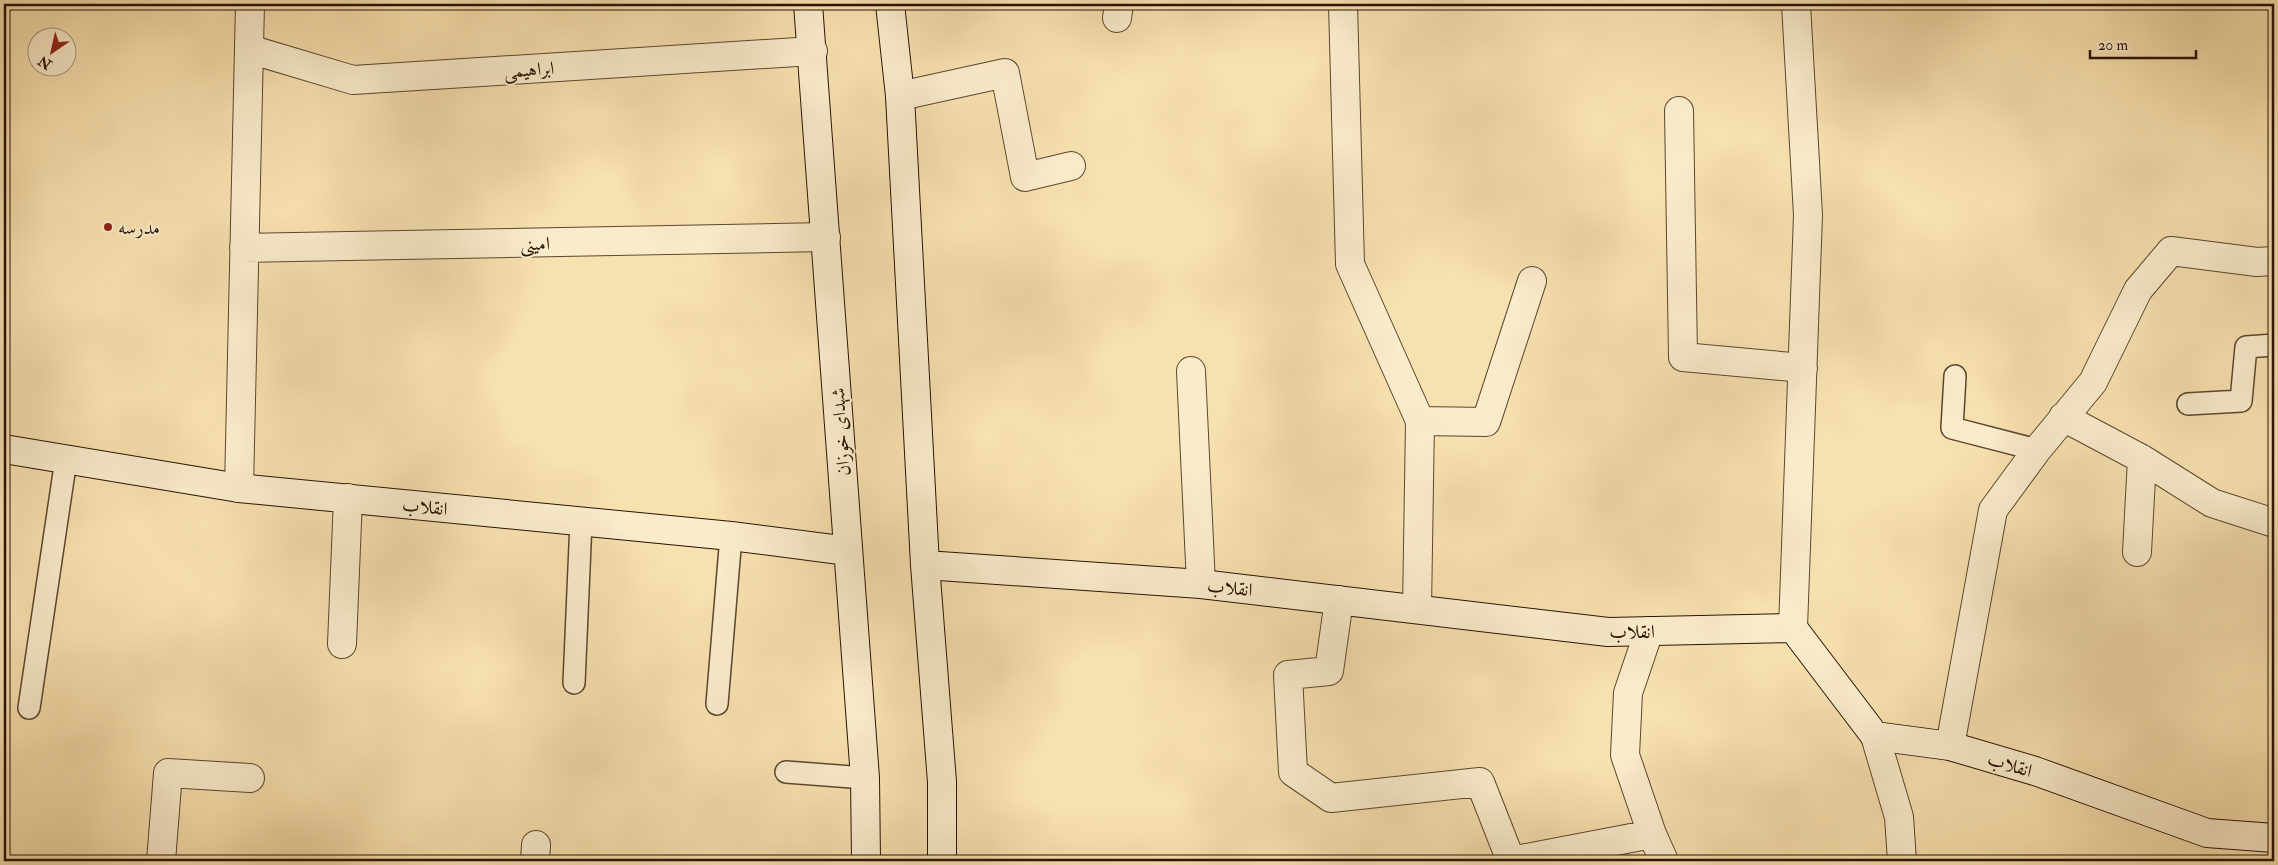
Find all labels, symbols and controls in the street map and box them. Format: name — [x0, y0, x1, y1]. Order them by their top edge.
north arrow — [28, 28, 78, 78]
scale bar — [2090, 28, 2197, 60]
text: 20 m — [2098, 36, 2128, 55]
text: N — [35, 52, 56, 73]
street label: ابراهیمی — [503, 56, 555, 85]
place label: مدرسه — [118, 216, 160, 240]
marker: مدرسه — [102, 221, 114, 233]
street label: امینی — [520, 232, 550, 257]
street label: شهدای خوزان — [826, 387, 856, 477]
street label: انقلاب — [401, 493, 449, 521]
street label: انقلاب — [1206, 574, 1254, 602]
street label: انقلاب — [1609, 620, 1655, 644]
street label: انقلاب — [1984, 747, 2035, 783]

